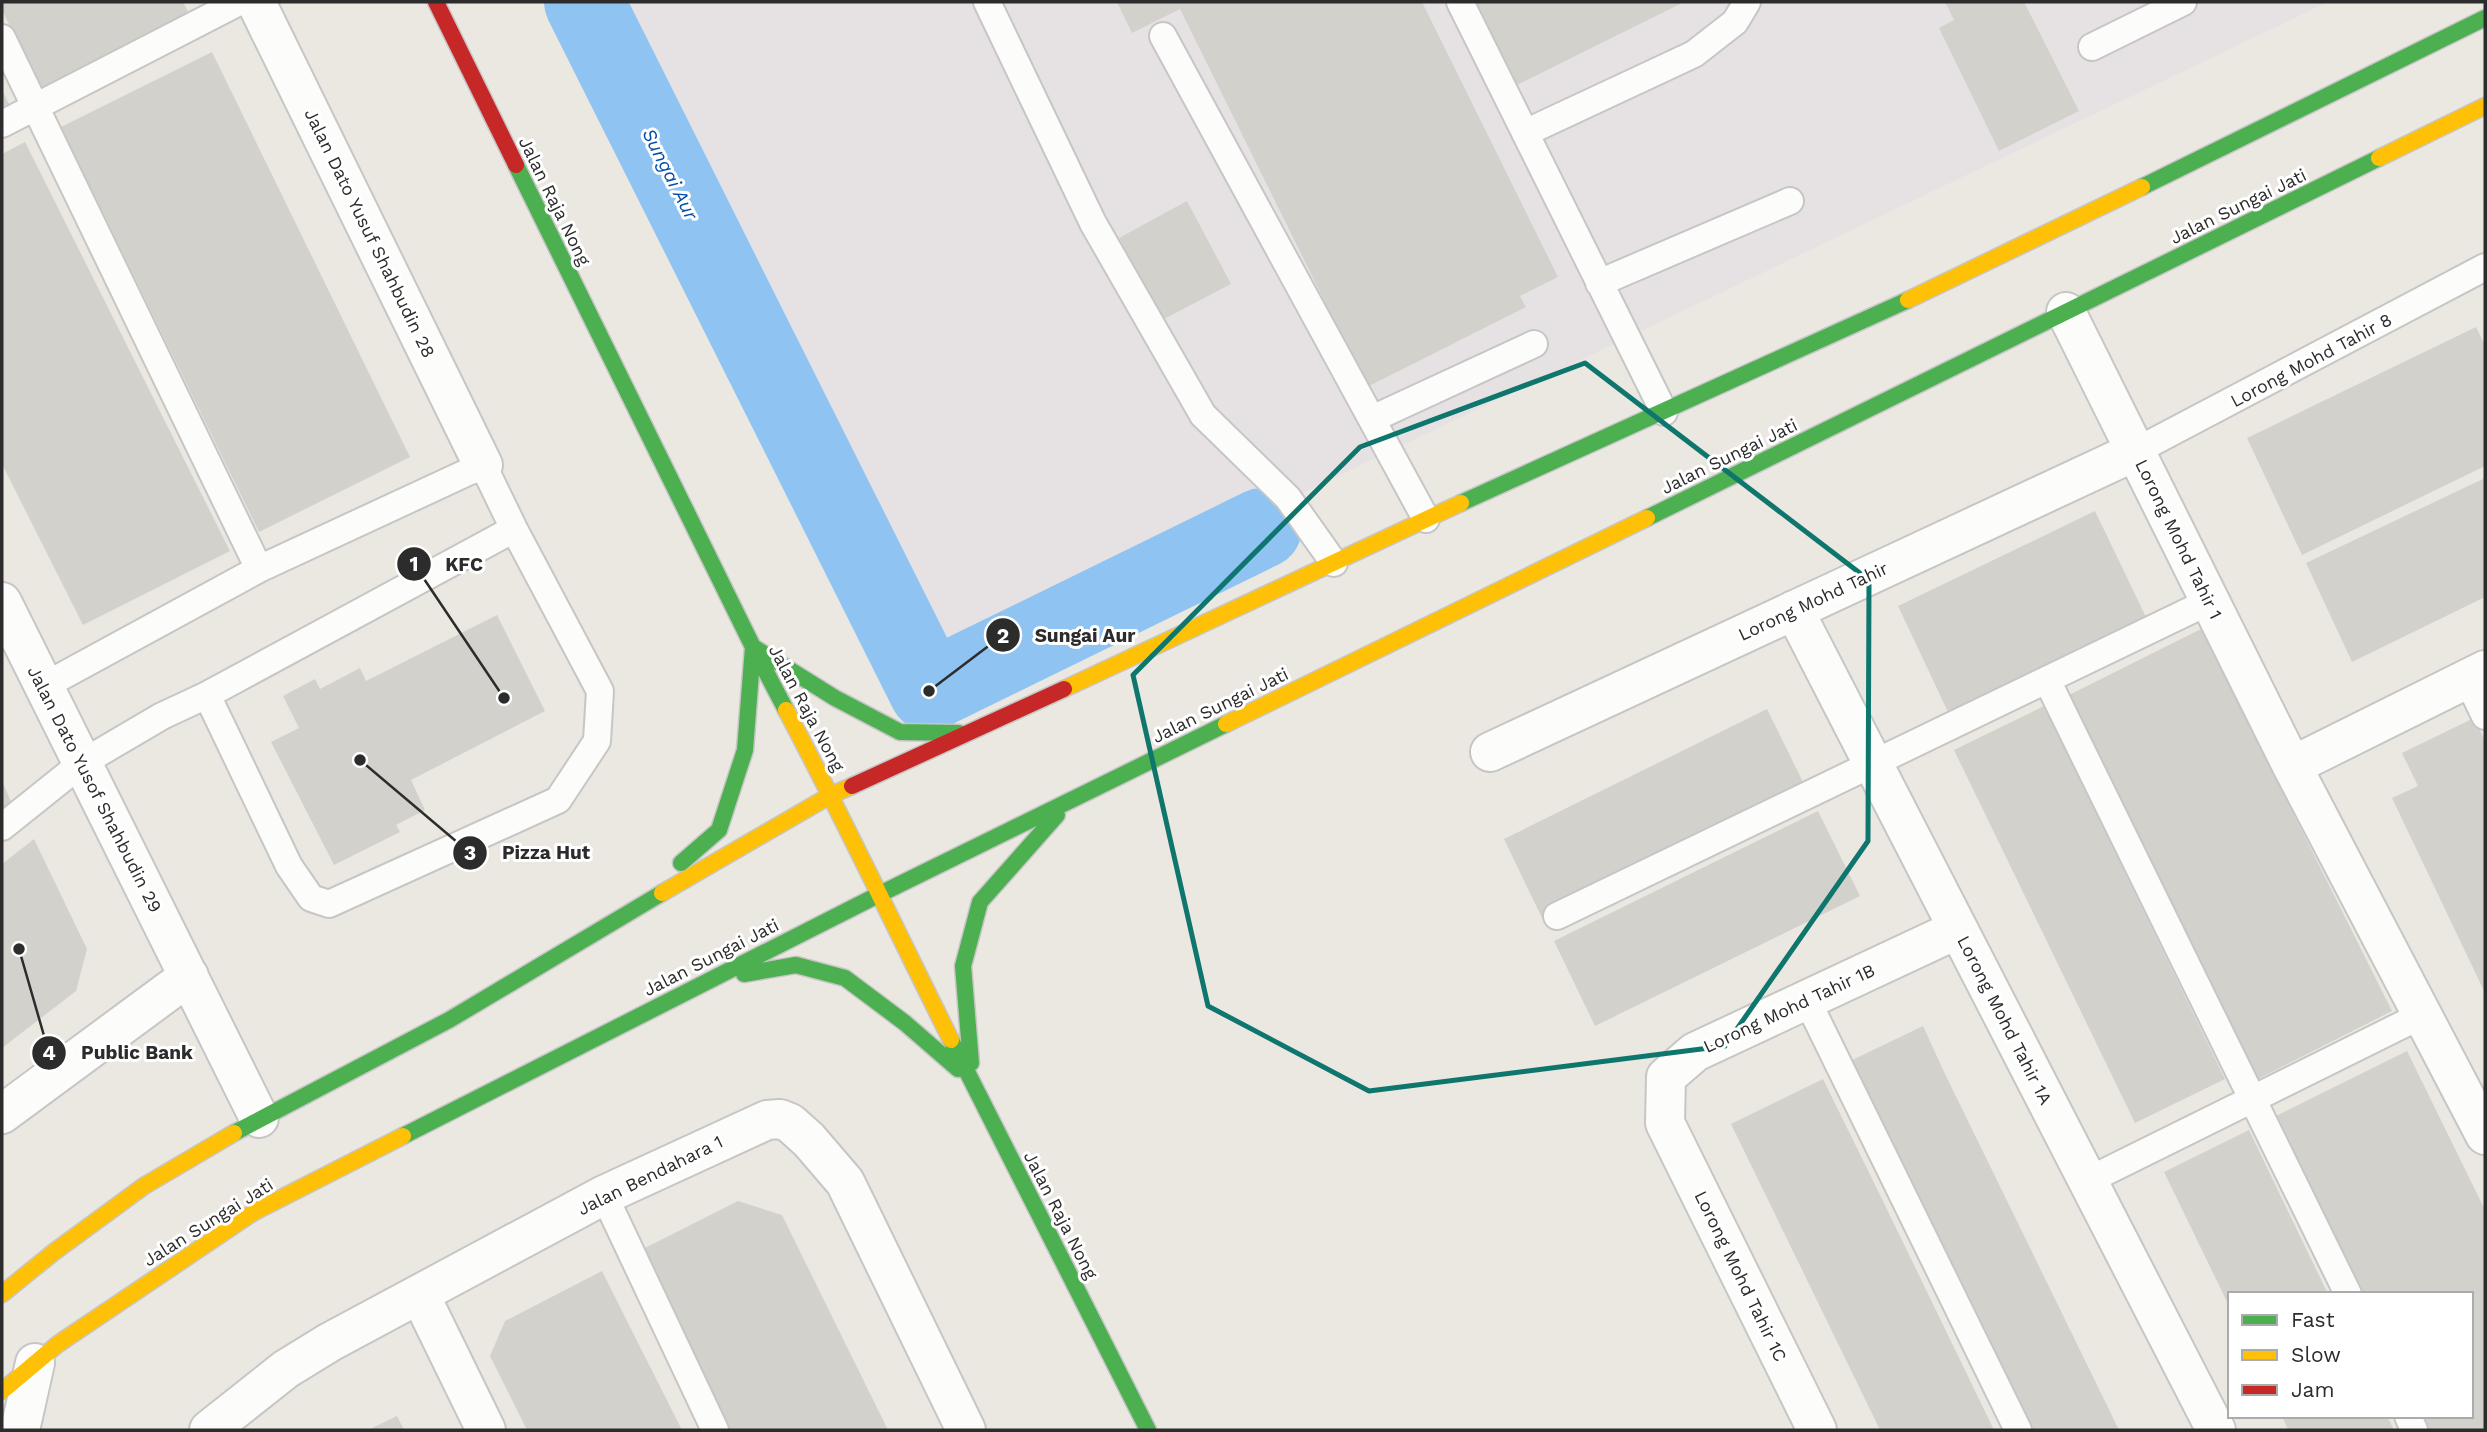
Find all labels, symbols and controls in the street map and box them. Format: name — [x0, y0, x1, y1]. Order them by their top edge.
street label: Jalan Dato Yusuf Shahbudin 28 — [300, 105, 440, 361]
water label: Sungai Aur — [637, 124, 703, 224]
street label: Jalan Raja Nong — [515, 133, 595, 269]
street label: Jalan Sungai Jati — [2166, 164, 2310, 248]
street label: Lorong Mohd Tahir 8 — [2227, 309, 2395, 411]
street label: Jalan Sungai Jati — [1657, 414, 1801, 498]
street label: Lorong Mohd Tahir 1 — [2131, 456, 2227, 622]
callout: KFC — [396, 544, 497, 584]
text: 1 — [409, 551, 419, 576]
text: KFC — [445, 553, 483, 576]
street label: Lorong Mohd Tahir — [1735, 557, 1891, 645]
callout: Sungai Aur — [986, 615, 1150, 655]
text: 2 — [997, 623, 1009, 648]
text: Sungai Aur — [1035, 624, 1136, 647]
street label: Jalan Raja Nong — [765, 641, 849, 775]
street label: Jalan Dato Yusof Shahbudin 29 — [23, 662, 167, 916]
street label: Jalan Sungai Jati — [1148, 663, 1292, 747]
callout: Pizza Hut — [453, 833, 604, 873]
text: 3 — [464, 840, 476, 865]
text: Pizza Hut — [502, 841, 591, 864]
street label: Jalan Sungai Jati — [640, 914, 782, 1000]
street label: Lorong Mohd Tahir 1A — [1953, 932, 2057, 1108]
street label: Lorong Mohd Tahir 1B — [1700, 959, 1878, 1057]
callout: Public Bank — [32, 1033, 207, 1073]
text: 4 — [42, 1040, 56, 1065]
text: Public Bank — [81, 1041, 193, 1064]
street label: Jalan Bendahara 1 — [574, 1131, 726, 1219]
street label: Jalan Raja Nong — [1020, 1148, 1102, 1283]
street label: Jalan Sungai Jati — [139, 1174, 277, 1270]
street label: Lorong Mohd Tahir 1C — [1690, 1187, 1792, 1365]
legend — [2228, 1292, 2473, 1418]
text: Fast — [2291, 1307, 2335, 1332]
text: Slow — [2291, 1342, 2341, 1367]
text: Jam — [2291, 1377, 2334, 1402]

